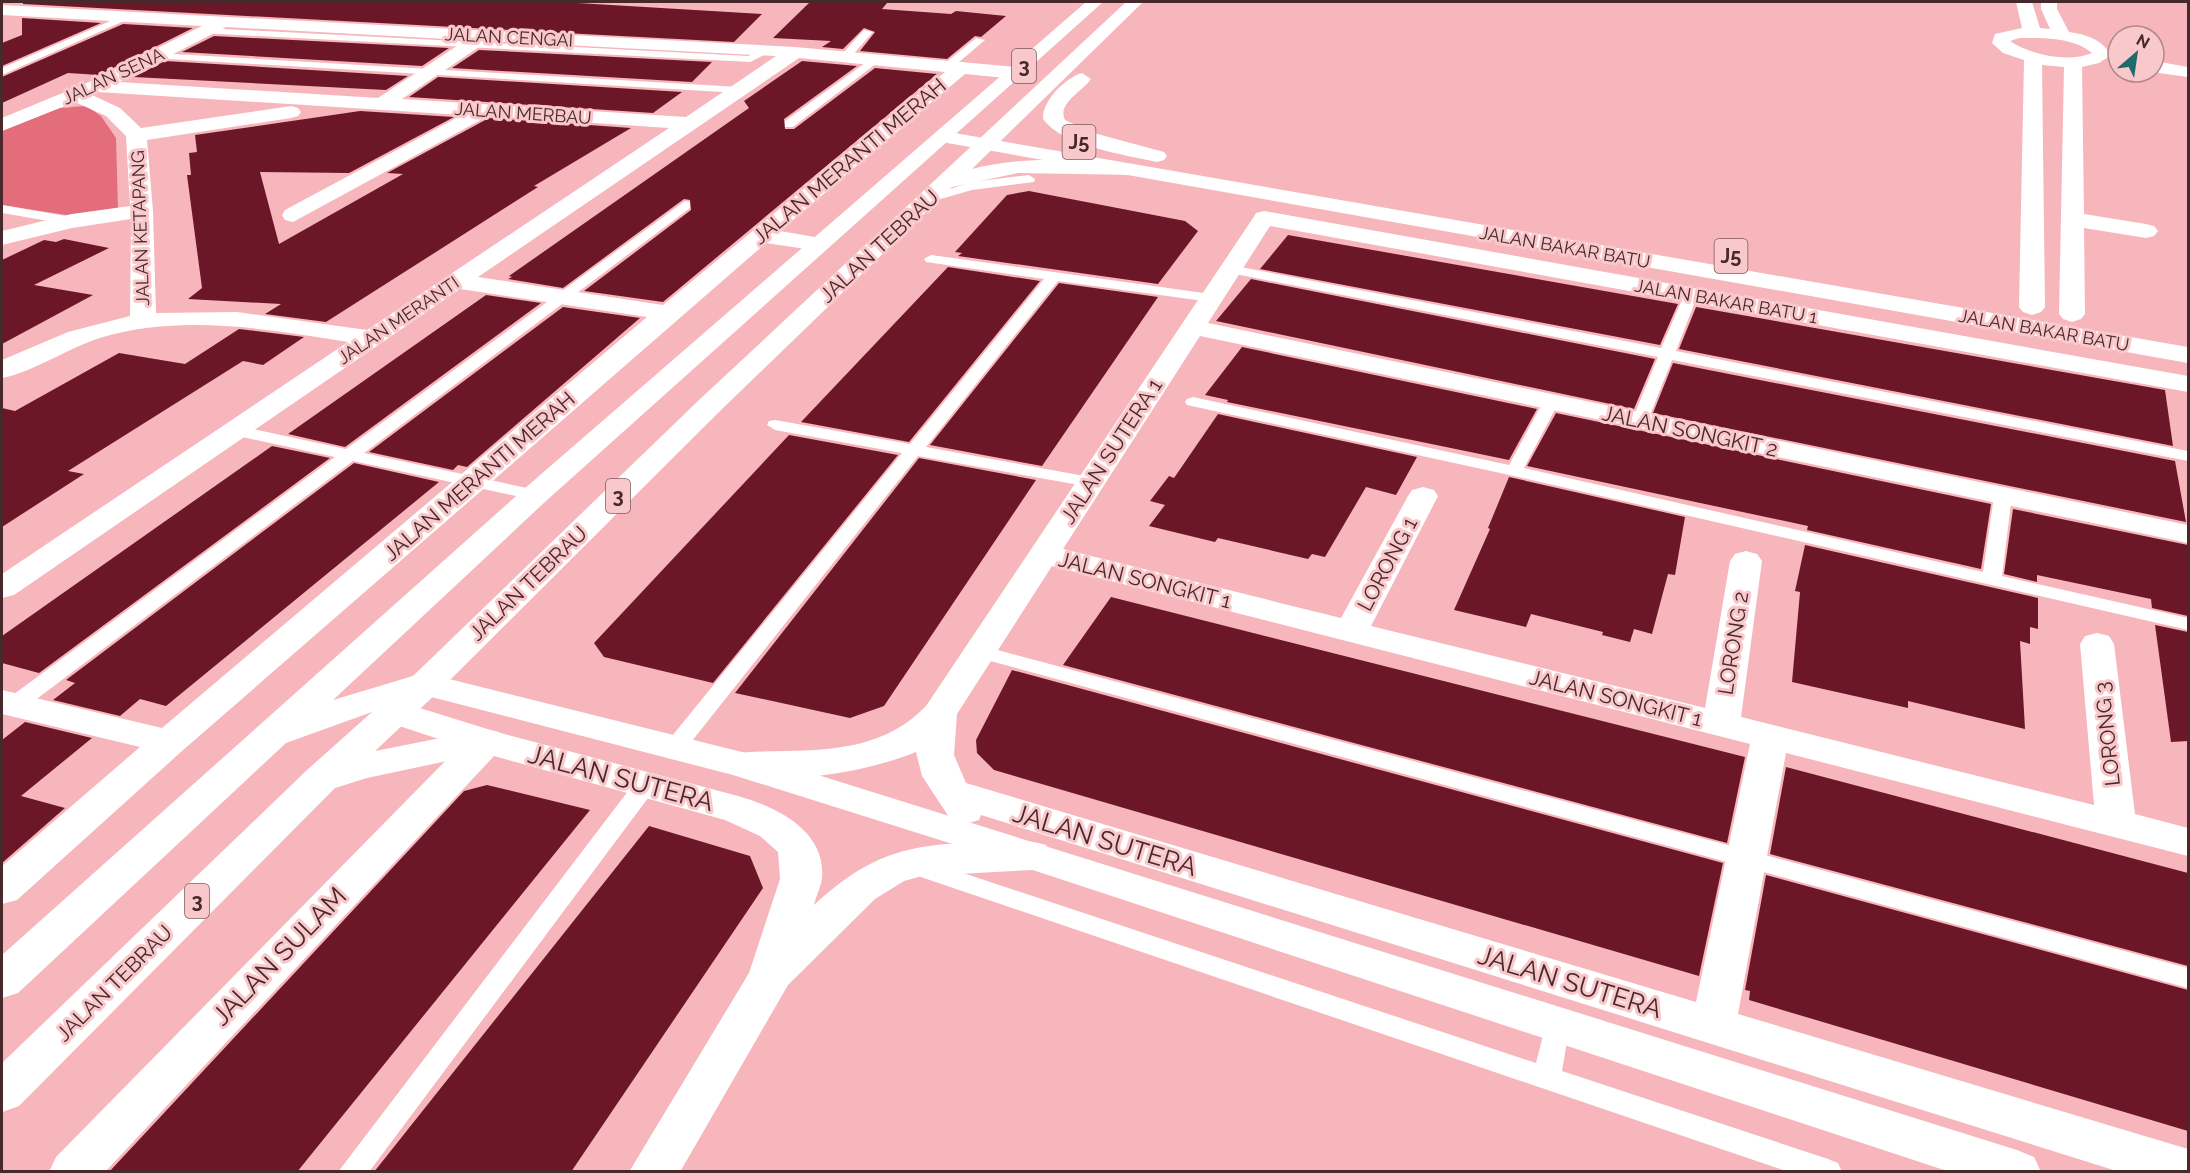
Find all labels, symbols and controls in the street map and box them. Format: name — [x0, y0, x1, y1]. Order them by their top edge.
street label: JALAN CENGAI — [444, 23, 574, 51]
north arrow — [2106, 24, 2166, 84]
text: N — [2133, 30, 2153, 53]
street label: JALAN SENA — [59, 43, 167, 109]
road number: 3 — [1012, 49, 1036, 83]
street label: JALAN MERANTI MERAH — [747, 73, 951, 249]
street label: JALAN MERBAU — [454, 98, 592, 128]
road number: J5 — [1062, 125, 1096, 159]
street label: JALAN KETAPANG — [127, 150, 153, 306]
street label: JALAN TEBRAU — [814, 184, 944, 308]
street label: JALAN BAKAR BATU — [1478, 222, 1652, 272]
road number: J5 — [1714, 239, 1748, 273]
street label: JALAN MERANTI — [333, 272, 463, 368]
street label: JALAN BAKAR BATU 1 — [1633, 275, 1819, 327]
street label: JALAN BAKAR BATU — [1957, 305, 2131, 355]
street label: JALAN SUTERA 1 — [1055, 374, 1167, 528]
street label: JALAN MERANTI MERAH — [378, 386, 580, 566]
street label: JALAN SONGKIT 2 — [1600, 400, 1780, 462]
road number: 3 — [606, 479, 630, 513]
street label: LORONG 1 — [1352, 513, 1422, 615]
street label: JALAN TEBRAU — [464, 521, 592, 645]
street label: JALAN SONGKIT 1 — [1056, 546, 1234, 614]
street label: LORONG 2 — [1712, 589, 1754, 697]
street label: JALAN SONGKIT 1 — [1527, 664, 1705, 732]
street label: LORONG 3 — [2089, 681, 2125, 787]
street label: JALAN SUTERA — [525, 739, 717, 817]
street label: JALAN SUTERA — [1009, 798, 1201, 882]
street label: JALAN SULAM — [206, 881, 352, 1031]
road number: 3 — [185, 884, 209, 918]
street label: JALAN TEBRAU — [51, 920, 177, 1046]
street label: JALAN SUTERA — [1474, 940, 1666, 1024]

